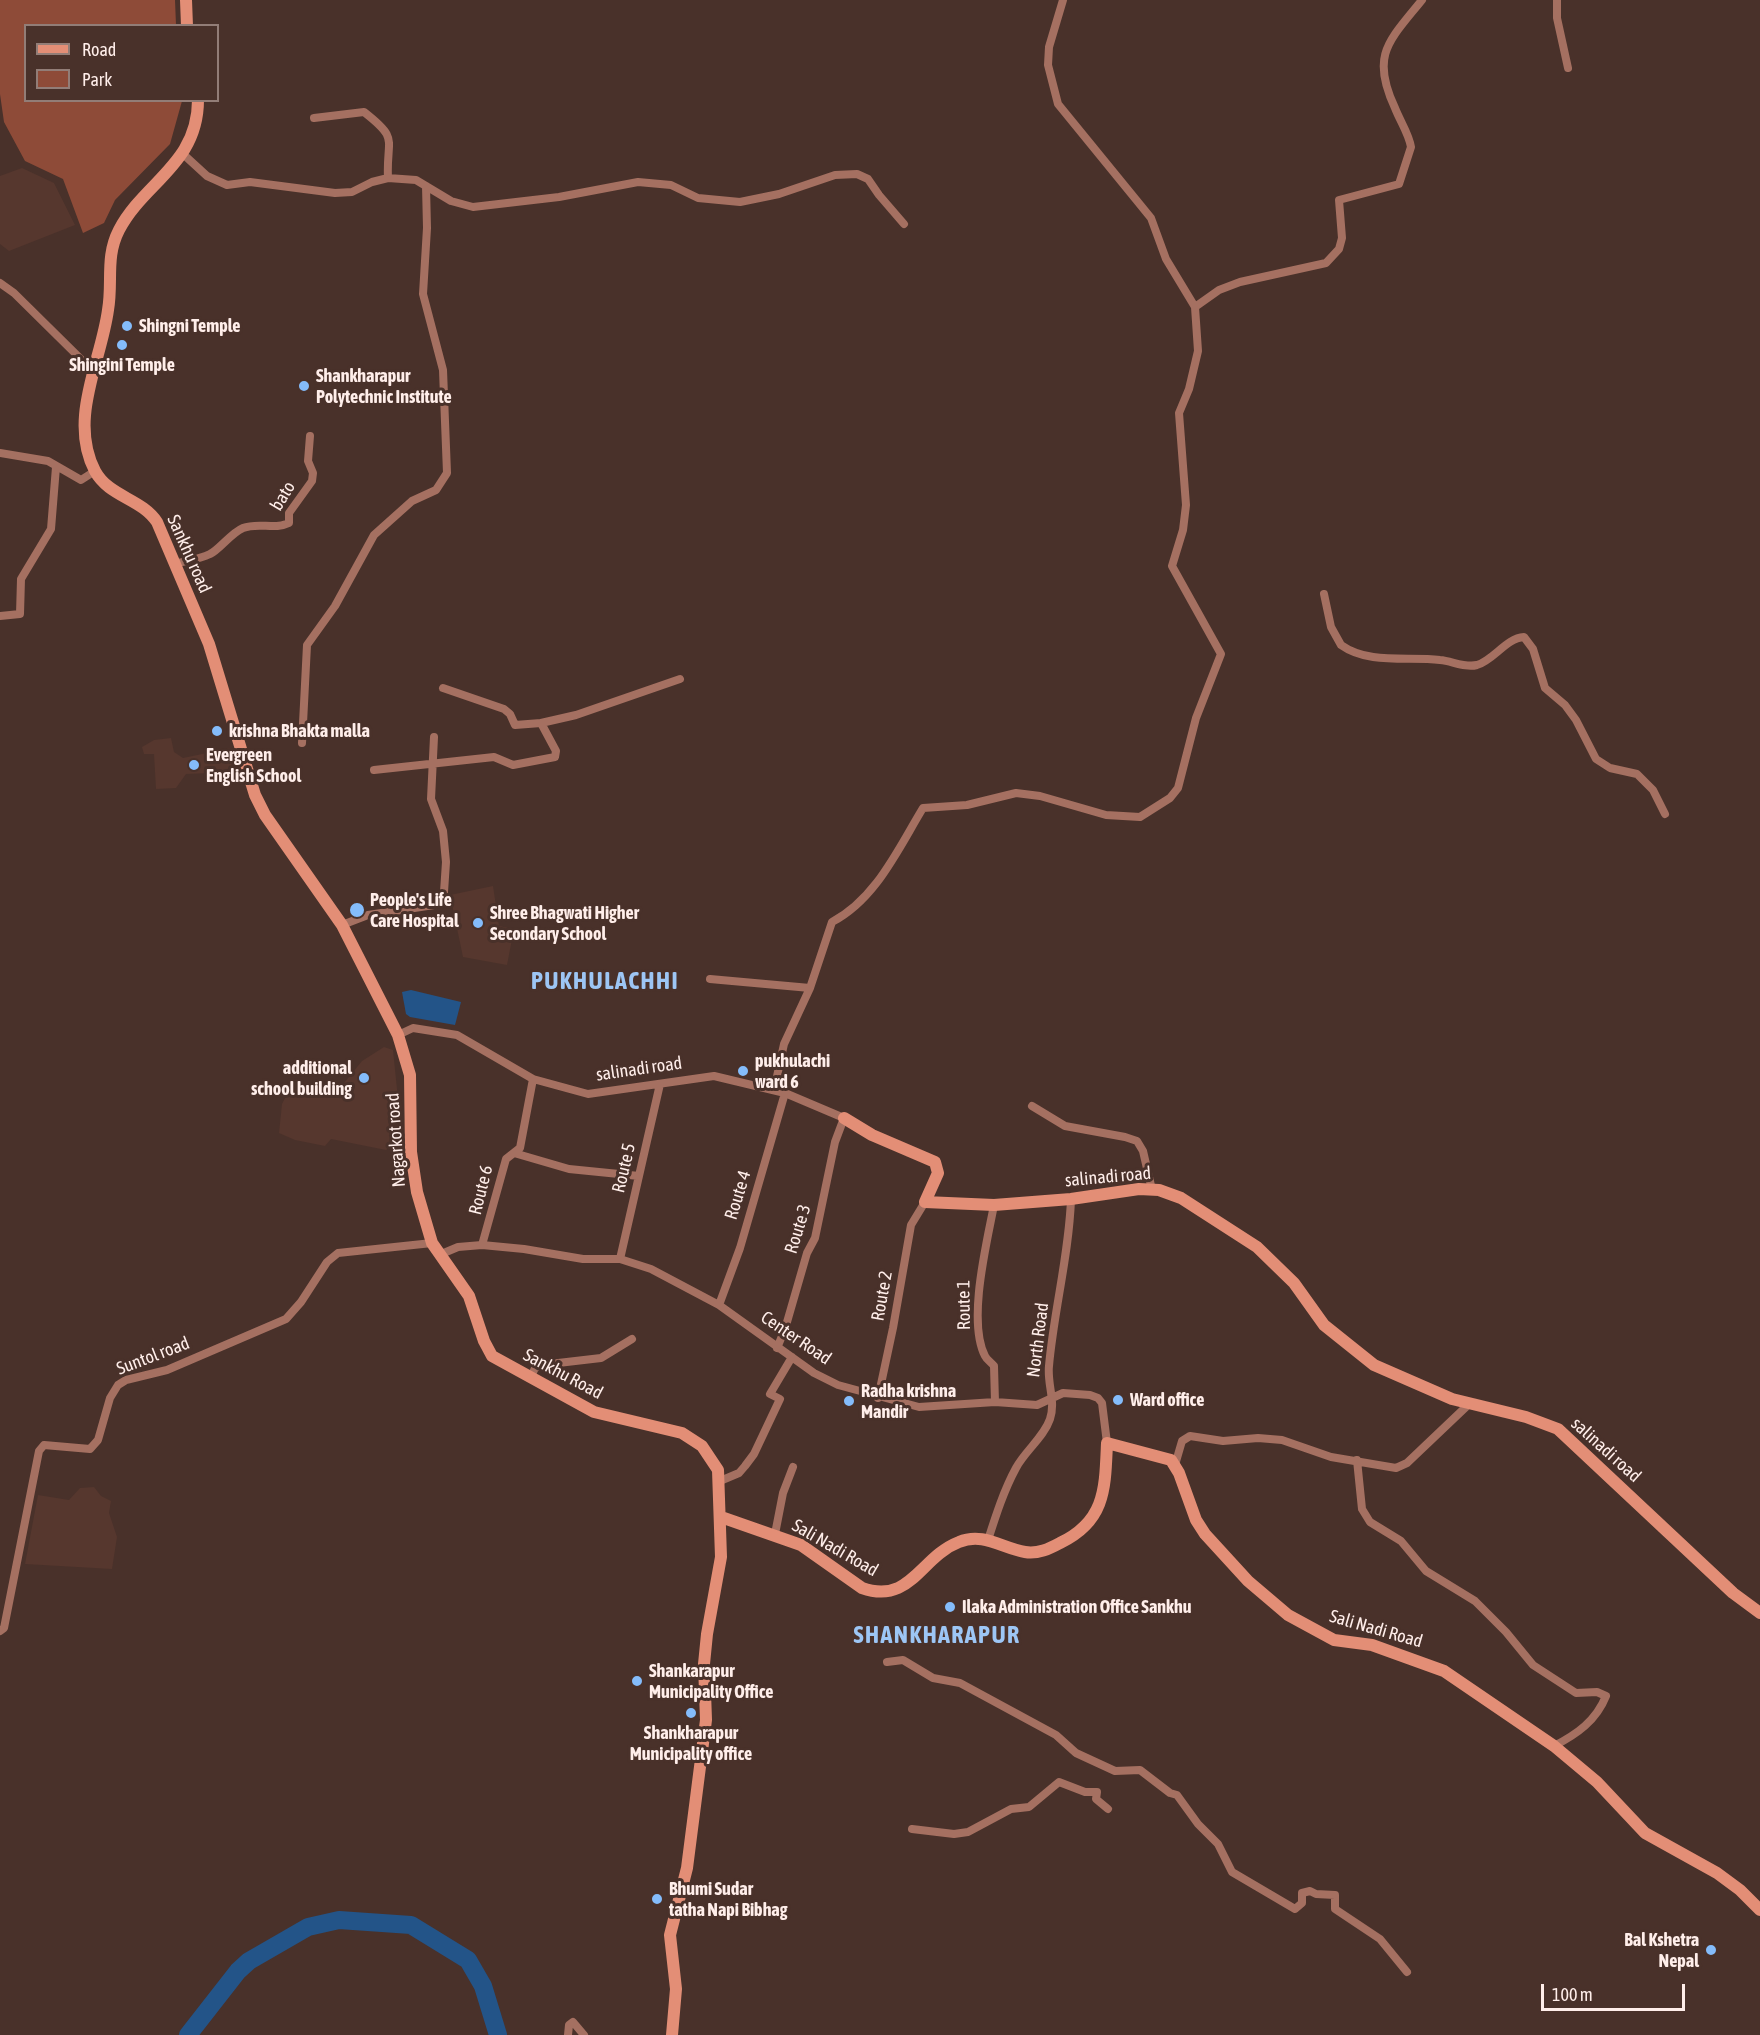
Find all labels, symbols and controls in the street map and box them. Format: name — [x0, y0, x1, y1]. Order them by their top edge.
legend — [24, 24, 219, 102]
text: Road — [82, 39, 116, 60]
text: Park — [82, 69, 112, 90]
place label: Shingni Temple — [139, 315, 240, 337]
marker: Shingni Temple — [120, 319, 134, 333]
marker: Shingini Temple — [115, 338, 129, 352]
place label: Shingini Temple — [69, 354, 175, 376]
place label: Shankharapur Polytechnic Institute — [316, 365, 452, 407]
marker: Shankharapur Polytechnic Institute — [297, 379, 311, 393]
street label: bato — [266, 477, 300, 515]
street label: Sankhu road — [162, 512, 216, 596]
place label: krishna Bhakta malla — [229, 720, 370, 742]
marker: krishna Bhakta malla — [210, 724, 224, 738]
place label: Evergreen English School — [206, 744, 301, 786]
marker: Evergreen English School — [187, 758, 201, 772]
place label: People's Life Care Hospital — [370, 889, 459, 932]
marker: People's Life Care Hospital — [348, 901, 366, 919]
place label: Shree Bhagwati Higher Secondary School — [490, 902, 639, 944]
marker: Shree Bhagwati Higher Secondary School — [471, 916, 485, 930]
district label: PUKHULACHHI — [531, 967, 679, 995]
place label: pukhulachi ward 6 — [755, 1050, 830, 1092]
street label: salinadi road — [595, 1052, 683, 1086]
place label: additional school building — [251, 1057, 352, 1100]
marker: pukhulachi ward 6 — [736, 1064, 750, 1078]
marker: additional school building — [357, 1071, 371, 1085]
street label: Nagarkot road — [382, 1092, 410, 1188]
street label: Route 5 — [608, 1141, 640, 1195]
street label: salinadi road — [1064, 1162, 1152, 1192]
street label: Route 6 — [464, 1163, 498, 1217]
street label: Route 4 — [720, 1168, 756, 1222]
street label: Route 3 — [780, 1202, 816, 1256]
street label: Route 2 — [867, 1269, 897, 1323]
street label: Route 1 — [953, 1280, 975, 1330]
street label: North Road — [1023, 1301, 1053, 1379]
street label: Center Road — [757, 1307, 835, 1369]
street label: Suntol road — [113, 1332, 193, 1380]
street label: Sankhu Road — [520, 1344, 606, 1404]
place label: Radha krishna Mandir — [861, 1380, 956, 1422]
place label: Ward office — [1130, 1389, 1204, 1411]
marker: Ward office — [1111, 1393, 1125, 1407]
marker: Radha krishna Mandir — [842, 1394, 856, 1408]
street label: salinadi road — [1567, 1413, 1645, 1487]
street label: Sali Nadi Road — [788, 1515, 882, 1581]
place label: Ilaka Administration Office Sankhu — [962, 1596, 1191, 1618]
marker: Ilaka Administration Office Sankhu — [943, 1600, 957, 1614]
street label: Sali Nadi Road — [1327, 1605, 1425, 1653]
district label: SHANKHARAPUR — [853, 1621, 1021, 1649]
place label: Shankarapur Municipality Office — [649, 1660, 774, 1702]
marker: Shankarapur Municipality Office — [630, 1674, 644, 1688]
marker: Shankharapur Municipality office — [684, 1706, 698, 1720]
place label: Shankharapur Municipality office — [630, 1722, 752, 1764]
place label: Bhumi Sudar tatha Napi Bibhag — [669, 1878, 787, 1920]
marker: Bhumi Sudar tatha Napi Bibhag — [650, 1892, 664, 1906]
place label: Bal Kshetra Nepal — [1624, 1929, 1699, 1972]
marker: Bal Kshetra Nepal — [1704, 1943, 1718, 1957]
scale bar — [1544, 1972, 1688, 2010]
text: 100 m — [1552, 1984, 1593, 2005]

